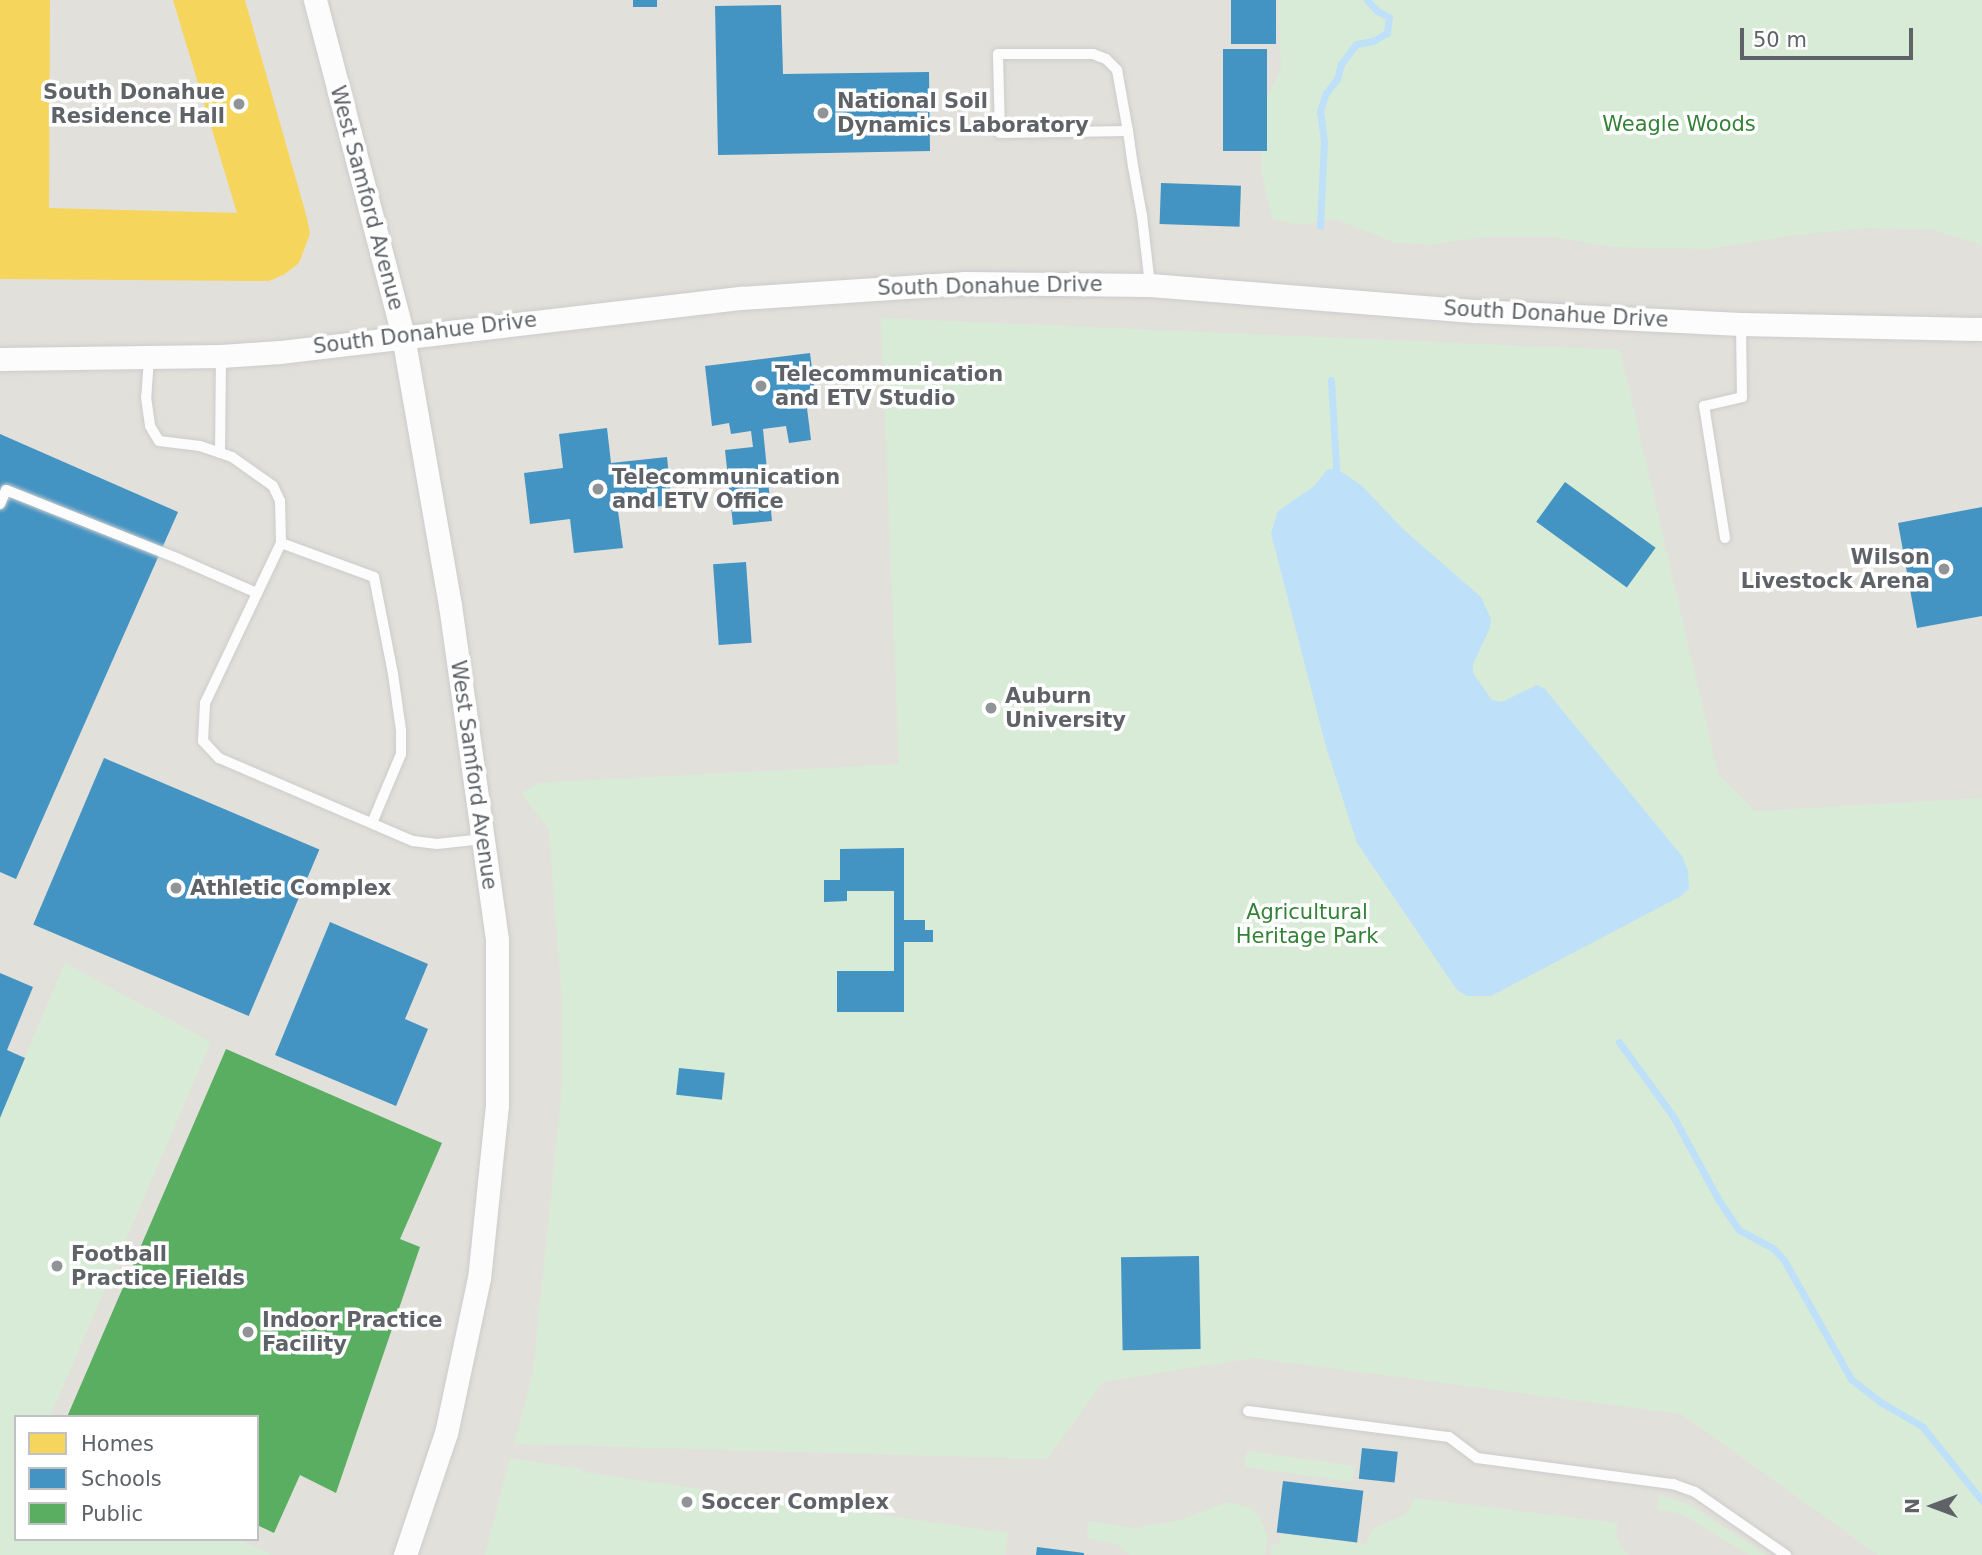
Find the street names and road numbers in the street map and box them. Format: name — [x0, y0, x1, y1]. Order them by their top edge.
street label: West Samford Avenue — [325, 83, 409, 313]
street label: South Donahue Drive — [877, 271, 1103, 301]
street label: South Donahue Drive — [1443, 296, 1669, 332]
street label: South Donahue Drive — [312, 307, 538, 359]
street label: West Samford Avenue — [445, 659, 503, 891]

